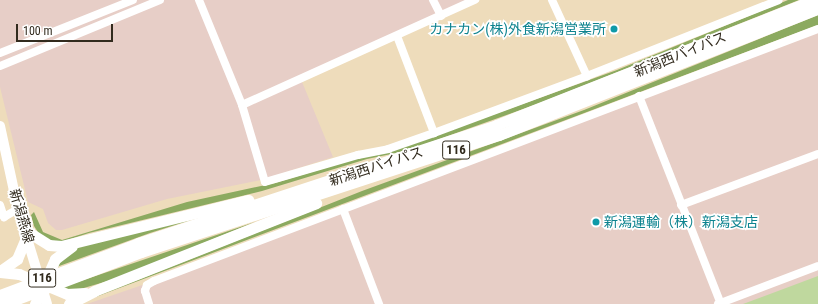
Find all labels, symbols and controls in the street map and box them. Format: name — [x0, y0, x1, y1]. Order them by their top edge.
scale bar — [18, 16, 115, 42]
place label: カナカン(株)外食新潟営業所 — [429, 21, 606, 37]
text: 100 m — [23, 24, 53, 38]
marker: カナカン(株)外食新潟営業所 — [609, 24, 619, 34]
street label: 新潟西バイパス — [631, 28, 729, 80]
road number: 116 — [442, 139, 470, 161]
street label: 新潟西バイパス — [327, 143, 425, 189]
street label: 新潟燕線 — [6, 187, 38, 245]
place label: 新潟運輸（株）新潟支店 — [604, 214, 758, 230]
marker: 新潟運輸（株）新潟支店 — [591, 217, 601, 227]
road number: 116 — [28, 267, 56, 289]

